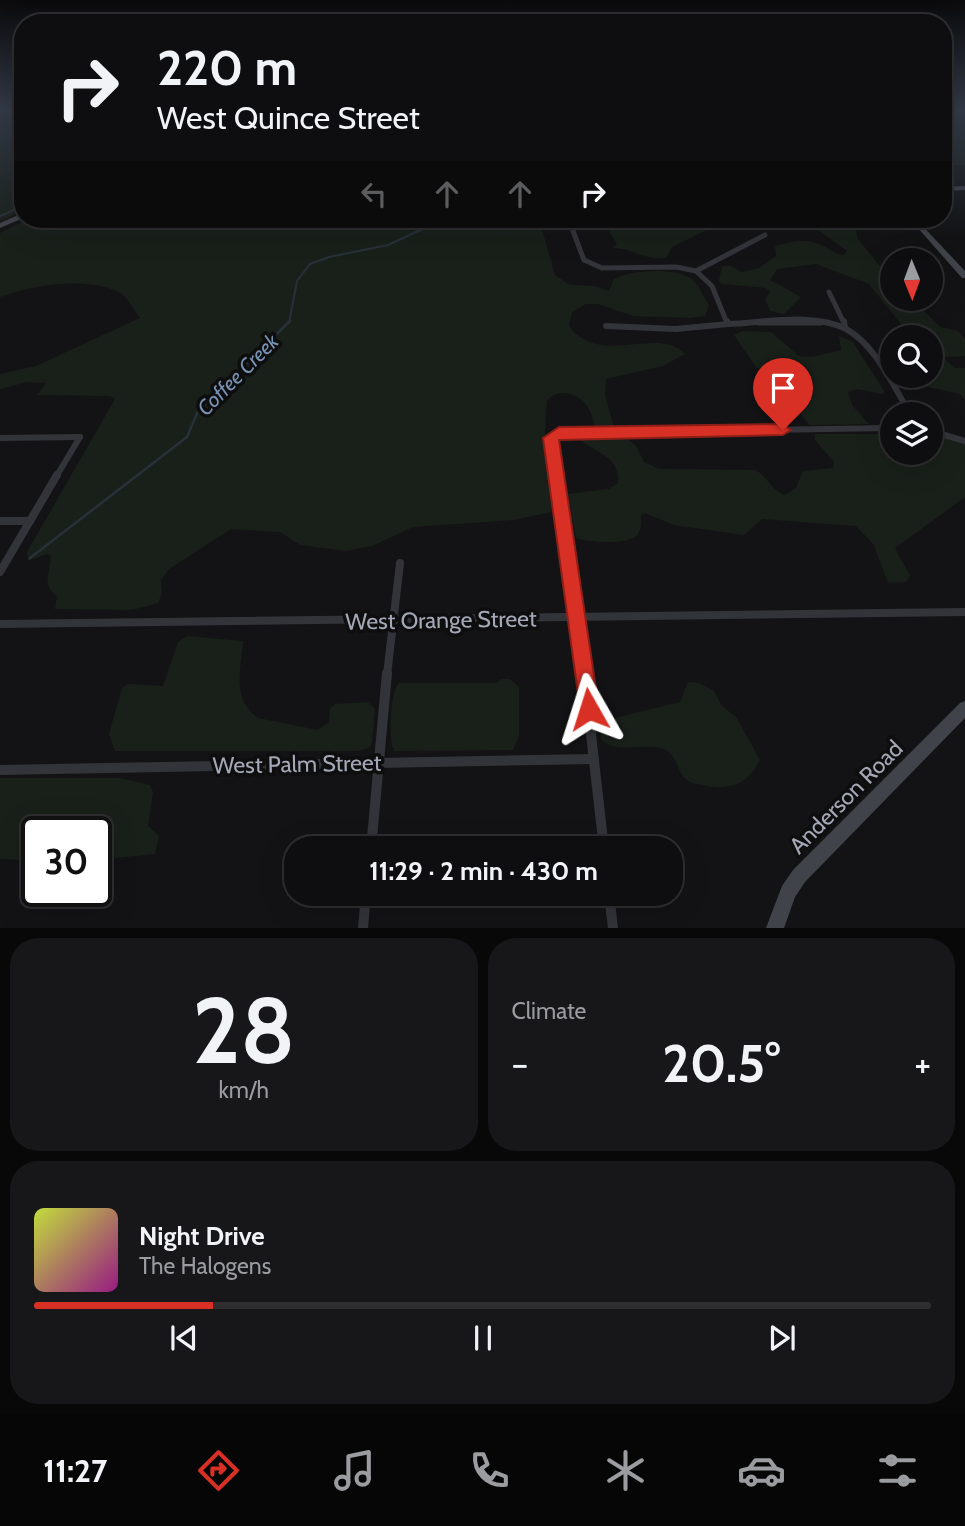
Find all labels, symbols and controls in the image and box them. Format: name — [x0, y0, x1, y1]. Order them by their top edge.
text: 220 m — [157, 38, 297, 97]
icon: right — [42, 42, 133, 133]
text: West Quince Street — [157, 98, 420, 137]
icon: left — [355, 175, 393, 213]
icon: ahead — [428, 175, 466, 213]
icon: ahead — [501, 175, 539, 213]
icon: right — [574, 175, 612, 213]
north arrow — [880, 248, 943, 312]
map controls — [880, 248, 943, 465]
button: search — [880, 325, 943, 388]
water label: Coffee Creek — [192, 328, 284, 421]
pin — [753, 358, 813, 430]
icon: arrive — [764, 369, 802, 407]
button: layers — [880, 402, 943, 465]
street label: West Orange Street — [345, 604, 537, 636]
position arrow — [552, 672, 626, 746]
street label: Anderson Road — [783, 734, 909, 860]
street label: West Palm Street — [212, 749, 382, 779]
speed limit sign: 30 — [21, 816, 112, 907]
text: 11:29 · 2 min · 430 m — [369, 855, 598, 887]
text: 28 — [192, 975, 295, 1086]
text: Climate — [512, 997, 586, 1025]
text: 20.5° — [662, 1032, 780, 1095]
text: − — [512, 1040, 528, 1087]
text: + — [914, 1040, 931, 1087]
text: km/h — [219, 1076, 269, 1104]
text: Night Drive — [139, 1220, 265, 1252]
text: The Halogens — [139, 1252, 271, 1280]
icon: previous — [165, 1319, 203, 1357]
icon: pause — [464, 1319, 502, 1357]
icon: next — [763, 1319, 801, 1357]
icon: directions — [194, 1446, 243, 1495]
icon: music — [330, 1446, 379, 1495]
icon: phone — [465, 1446, 514, 1495]
icon: climate — [601, 1446, 650, 1495]
icon: car — [737, 1446, 786, 1495]
icon: filters — [873, 1446, 922, 1495]
text: 11:27 — [43, 1451, 107, 1490]

